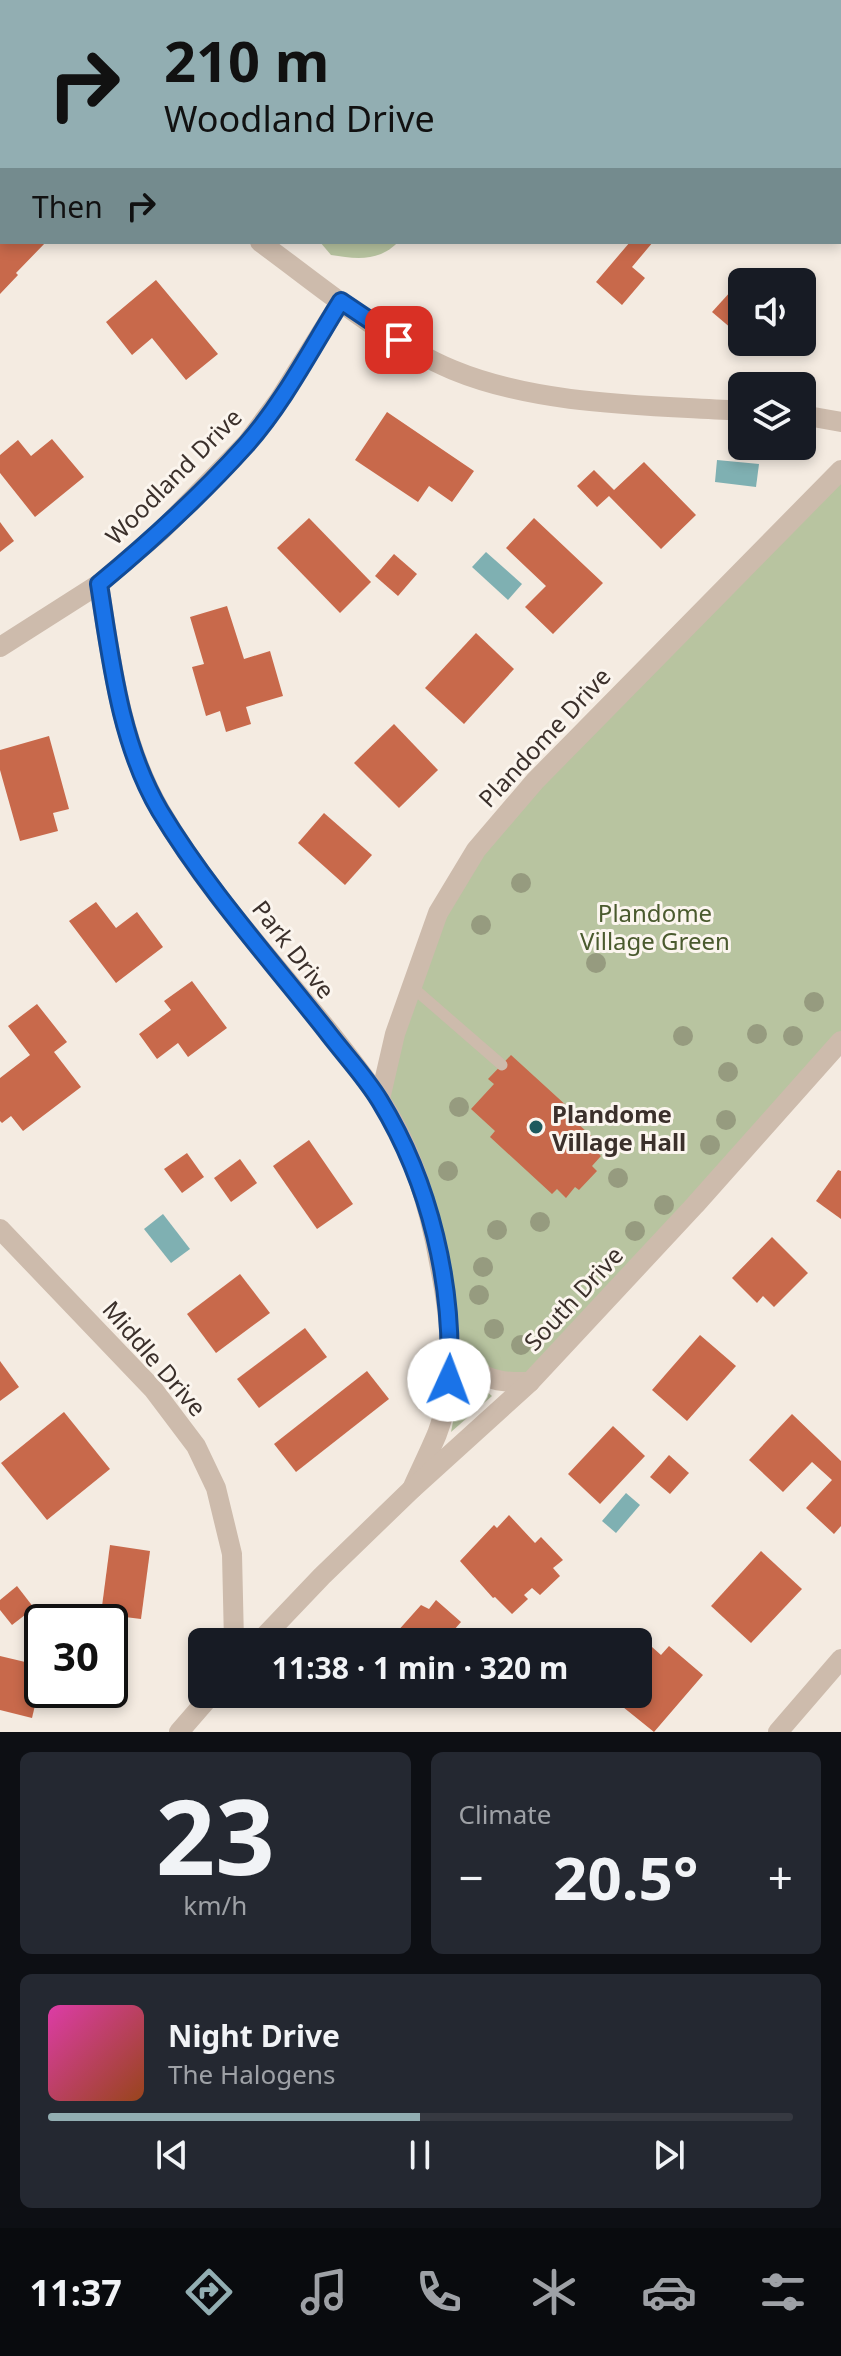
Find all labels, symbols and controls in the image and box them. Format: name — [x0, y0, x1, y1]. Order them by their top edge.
text: 210 m — [164, 22, 329, 98]
icon: right — [32, 32, 136, 136]
text: Woodland Drive — [164, 94, 435, 143]
icon: right — [119, 184, 163, 228]
text: Then — [32, 186, 103, 227]
map controls — [728, 268, 816, 460]
button: sound — [728, 268, 816, 356]
pin — [365, 306, 433, 374]
icon: arrive — [377, 318, 421, 362]
button: layers — [728, 372, 816, 460]
street label: Woodland Drive — [98, 401, 248, 551]
street label: Plandome Drive — [471, 660, 617, 814]
street label: Park Drive — [245, 893, 343, 1005]
park label: Plandome Village Green — [580, 896, 730, 957]
place label: Plandome Village Hall — [552, 1097, 686, 1158]
marker: Plandome Village Hall — [527, 1118, 545, 1136]
street label: South Drive — [516, 1239, 630, 1357]
street label: Middle Drive — [96, 1293, 214, 1423]
position arrow — [407, 1338, 491, 1422]
speed limit sign: 30 — [24, 1604, 128, 1708]
text: 11:38 · 1 min · 320 m — [272, 1647, 568, 1688]
text: 23 — [156, 1764, 275, 1905]
text: Climate — [459, 1796, 551, 1832]
text: 20.5° — [553, 1836, 698, 1918]
text: − — [459, 1847, 484, 1907]
text: + — [768, 1847, 793, 1907]
text: km/h — [183, 1887, 247, 1923]
text: Night Drive — [168, 2015, 340, 2056]
text: The Halogens — [168, 2056, 335, 2092]
icon: previous — [150, 2133, 194, 2177]
icon: pause — [398, 2133, 442, 2177]
icon: next — [647, 2133, 691, 2177]
icon: directions — [181, 2264, 237, 2320]
icon: music — [296, 2264, 352, 2320]
icon: phone — [411, 2264, 467, 2320]
icon: climate — [526, 2264, 582, 2320]
icon: car — [641, 2264, 697, 2320]
icon: filters — [755, 2264, 811, 2320]
text: 11:37 — [29, 2268, 122, 2317]

